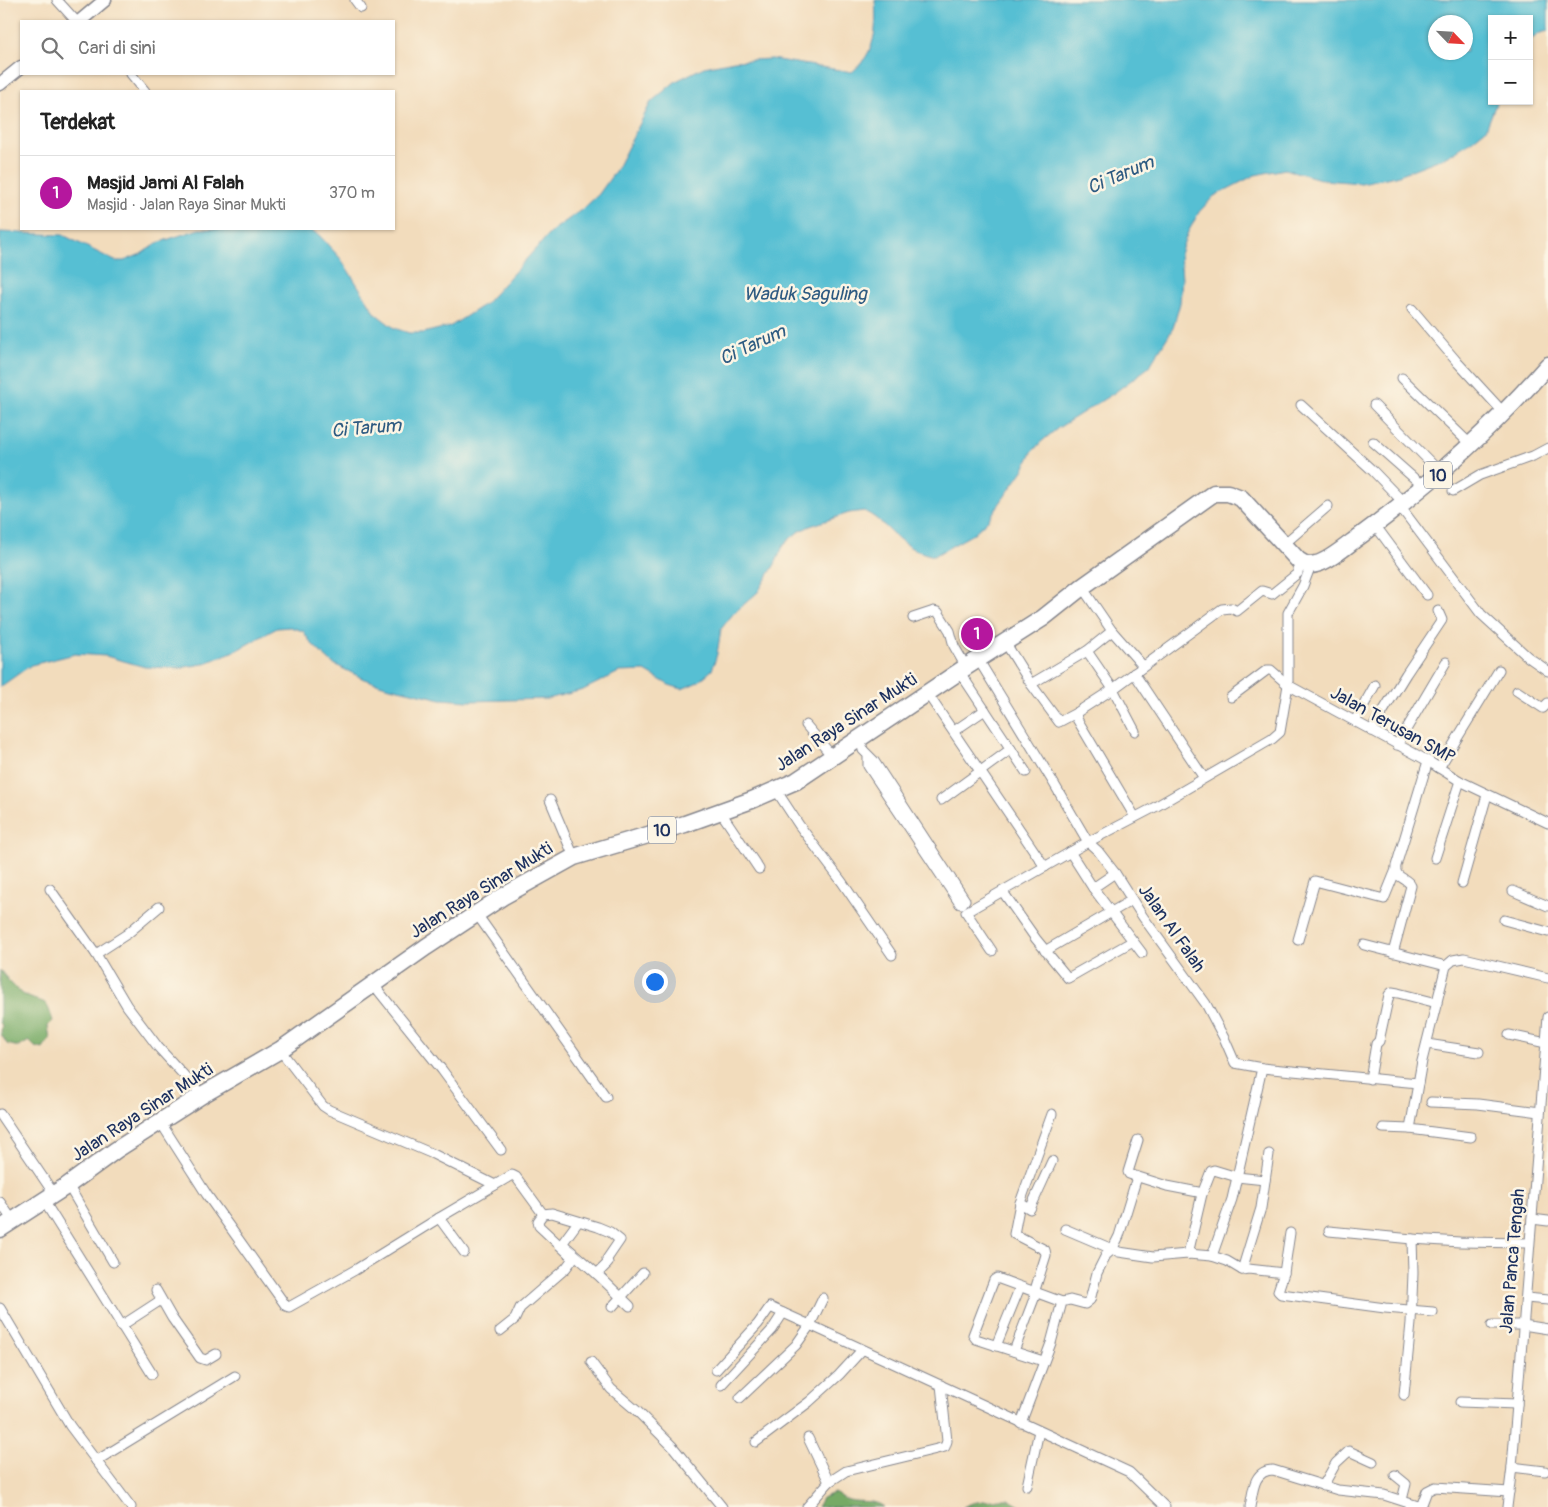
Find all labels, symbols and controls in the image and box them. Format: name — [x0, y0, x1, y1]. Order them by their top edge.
north arrow — [1428, 15, 1473, 60]
map controls — [1488, 15, 1533, 105]
button: + — [1488, 15, 1533, 60]
search box — [20, 20, 395, 75]
icon: search — [38, 34, 66, 62]
text: Cari di sini — [78, 36, 155, 60]
button: − — [1488, 60, 1533, 105]
text: Terdekat — [40, 109, 115, 136]
water label: Ci Tarum — [1083, 150, 1158, 200]
text: Masjid Jami Al Falah — [87, 171, 244, 195]
text: 1 — [53, 183, 59, 203]
text: 370 m — [329, 183, 375, 203]
text: Masjid · Jalan Raya Sinar Mukti — [87, 195, 286, 215]
water label: Waduk Saguling — [743, 282, 868, 306]
water label: Ci Tarum — [716, 319, 790, 371]
water label: Ci Tarum — [330, 413, 403, 443]
road number: 10 — [1424, 462, 1452, 488]
pin: 1 — [961, 615, 993, 653]
street label: Jalan Raya Sinar Mukti — [771, 668, 921, 777]
street label: Jalan Terusan SMP — [1326, 681, 1460, 769]
road number: 10 — [648, 816, 676, 844]
street label: Jalan Raya Sinar Mukti — [405, 837, 557, 944]
street label: Jalan Al Falah — [1133, 880, 1210, 977]
your location — [642, 969, 668, 995]
street label: Jalan Raya Sinar Mukti — [67, 1058, 217, 1167]
street label: Jalan Panca Tengah — [1495, 1188, 1530, 1334]

